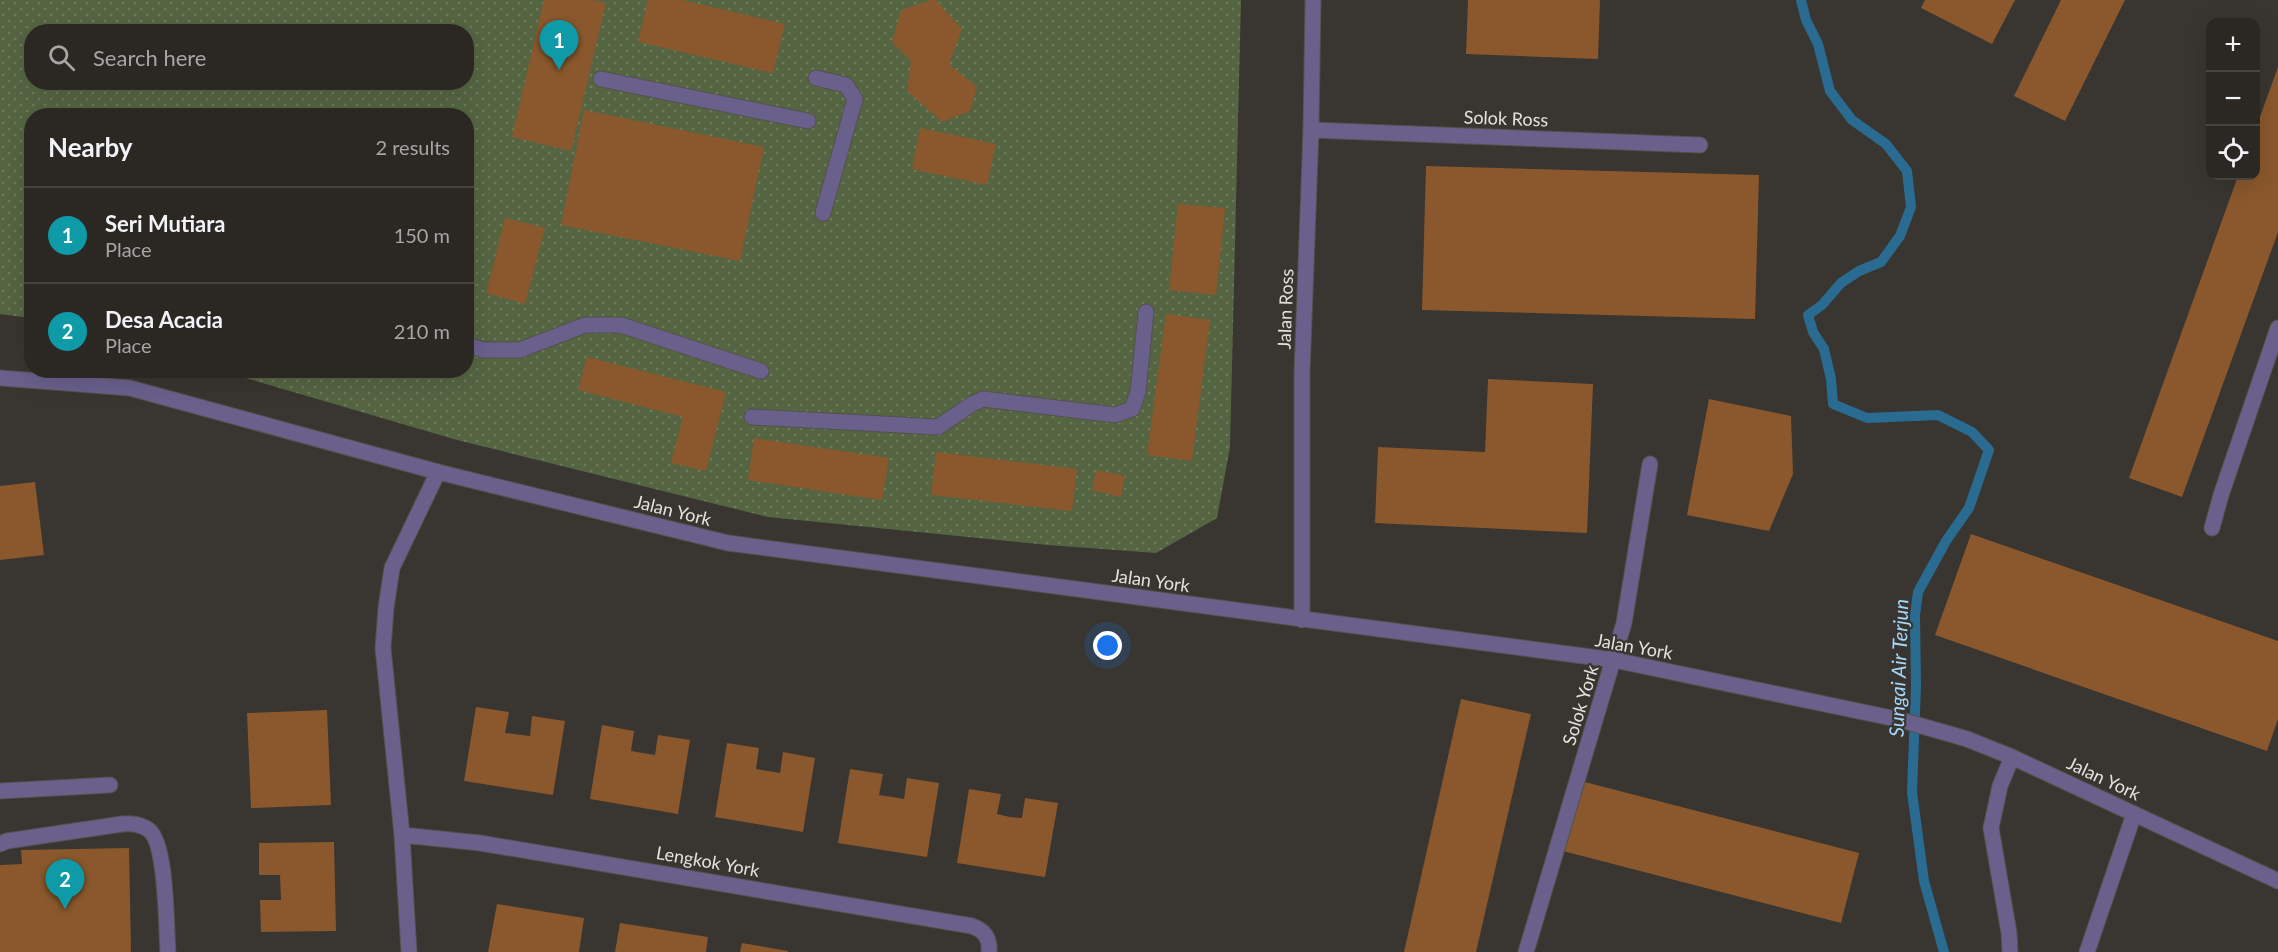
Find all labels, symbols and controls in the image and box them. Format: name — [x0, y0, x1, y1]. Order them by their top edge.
map controls — [2206, 18, 2260, 180]
button: + — [2206, 18, 2260, 72]
pin: 1 — [540, 20, 578, 70]
search box — [24, 24, 474, 90]
icon: search — [45, 41, 78, 74]
text: Search here — [93, 44, 206, 71]
button: − — [2206, 72, 2260, 126]
street label: Solok Ross — [1463, 106, 1549, 130]
button: locate — [2206, 126, 2260, 180]
text: Nearby — [48, 131, 133, 163]
text: 2 results — [375, 135, 450, 159]
text: Seri Mutiara — [105, 210, 225, 237]
text: 1 — [62, 223, 73, 247]
text: 150 m — [394, 223, 450, 247]
text: Place — [105, 237, 152, 261]
street label: Jalan Ross — [1273, 268, 1297, 350]
text: Desa Acacia — [105, 306, 223, 333]
text: 2 — [62, 319, 73, 343]
text: 210 m — [394, 319, 450, 343]
text: Place — [105, 333, 152, 357]
street label: Jalan York — [632, 490, 715, 530]
street label: Jalan York — [1111, 564, 1192, 596]
water label: Sungai Air Terjun — [1884, 599, 1912, 737]
street label: Jalan York — [1593, 628, 1675, 664]
your location — [1093, 631, 1122, 660]
street label: Solok York — [1557, 661, 1603, 748]
street label: Jalan York — [2064, 751, 2145, 805]
street label: Lengkok York — [655, 841, 762, 881]
pin: 2 — [46, 860, 84, 909]

